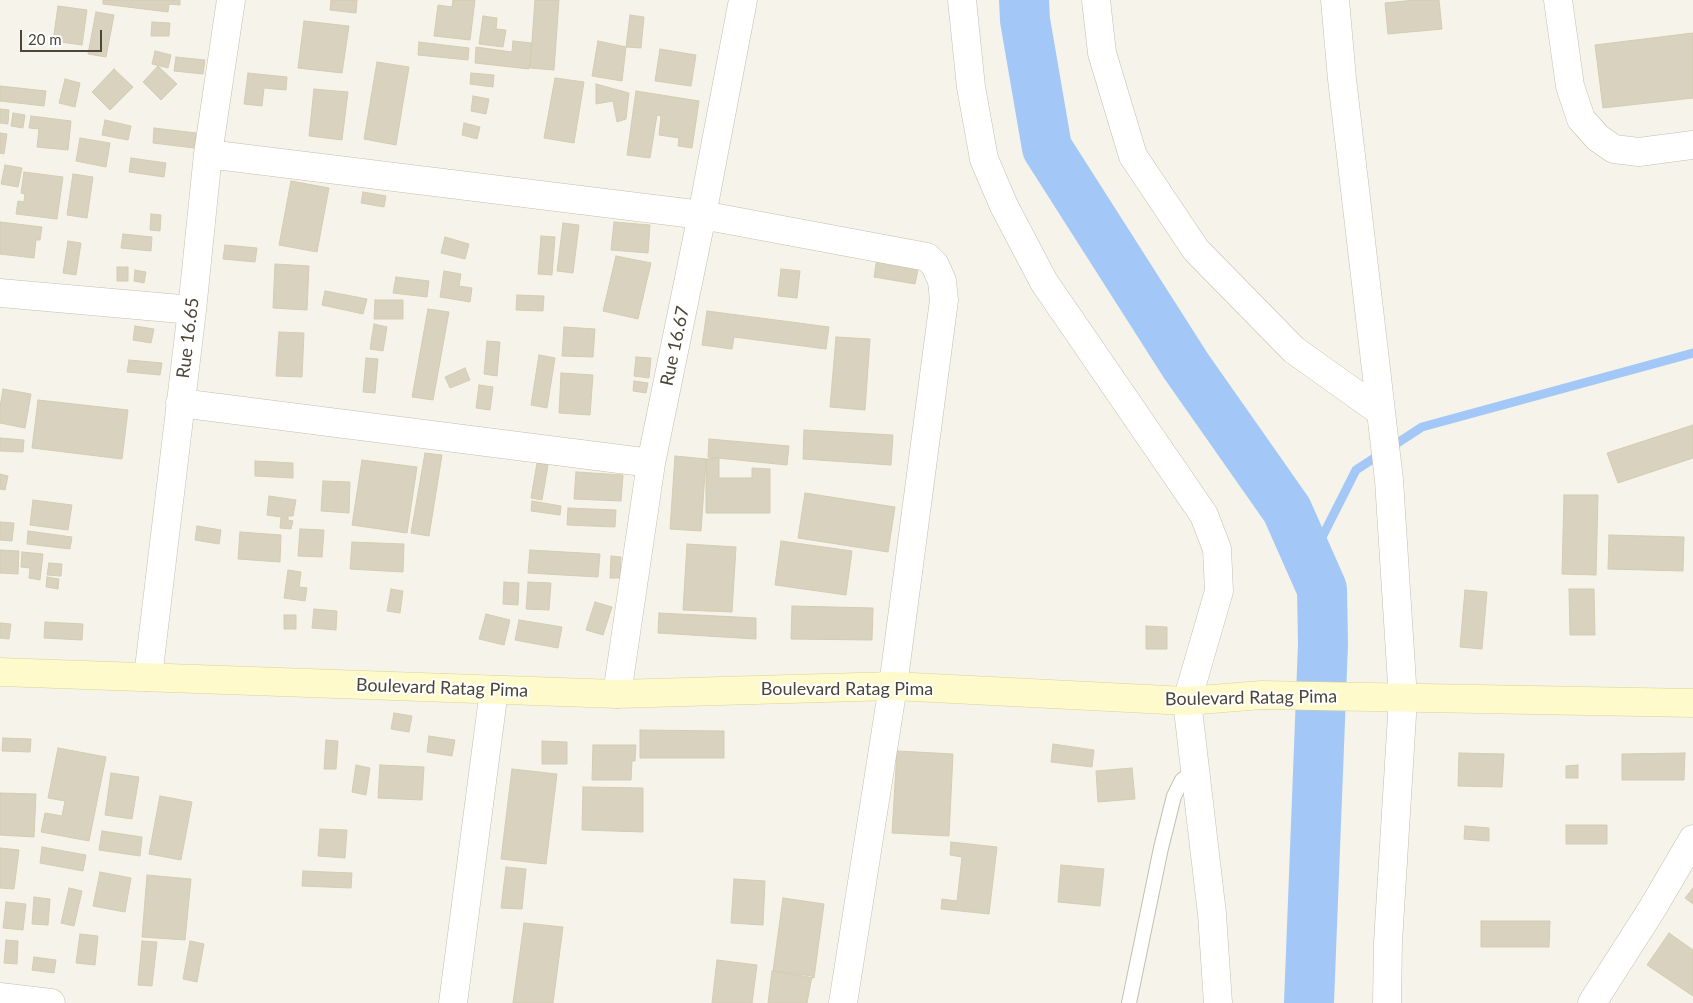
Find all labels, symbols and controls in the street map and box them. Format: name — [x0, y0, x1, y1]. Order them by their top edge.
scale bar — [22, 20, 105, 52]
text: 20 m — [28, 30, 62, 48]
street label: Rue 16.65 — [172, 296, 204, 380]
street label: Rue 16.67 — [656, 304, 694, 388]
street label: Boulevard Ratag Pima — [355, 674, 529, 702]
street label: Boulevard Ratag Pima — [761, 678, 933, 700]
street label: Boulevard Ratag Pima — [1165, 686, 1337, 710]

